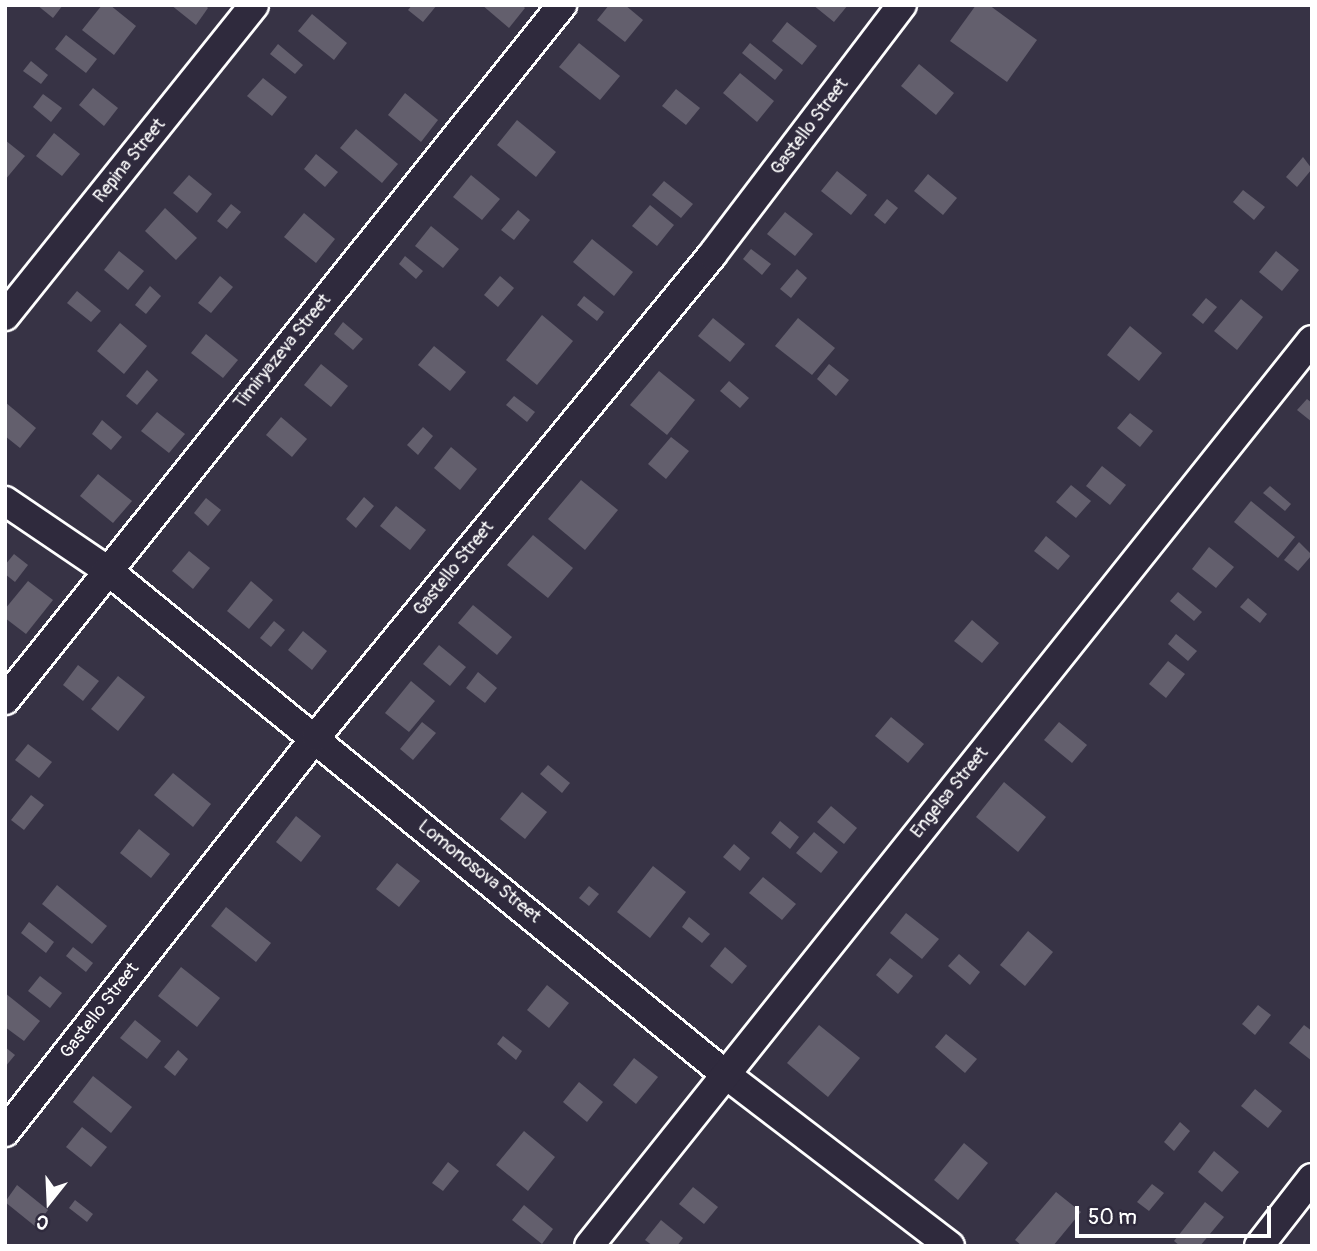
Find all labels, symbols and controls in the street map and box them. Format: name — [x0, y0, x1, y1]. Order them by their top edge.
street label: Gastello Street — [767, 74, 853, 180]
street label: Repina Street — [89, 115, 171, 207]
street label: Timiryazeva Street — [230, 290, 336, 414]
street label: Gastello Street — [409, 517, 499, 621]
street label: Engelsa Street — [907, 743, 993, 843]
street label: Lomonosova Street — [413, 816, 545, 928]
street label: Gastello Street — [56, 959, 144, 1063]
north arrow — [14, 1167, 84, 1237]
scale bar — [1079, 1192, 1275, 1236]
text: 50 m — [1088, 1204, 1137, 1231]
text: С — [33, 1209, 52, 1235]

